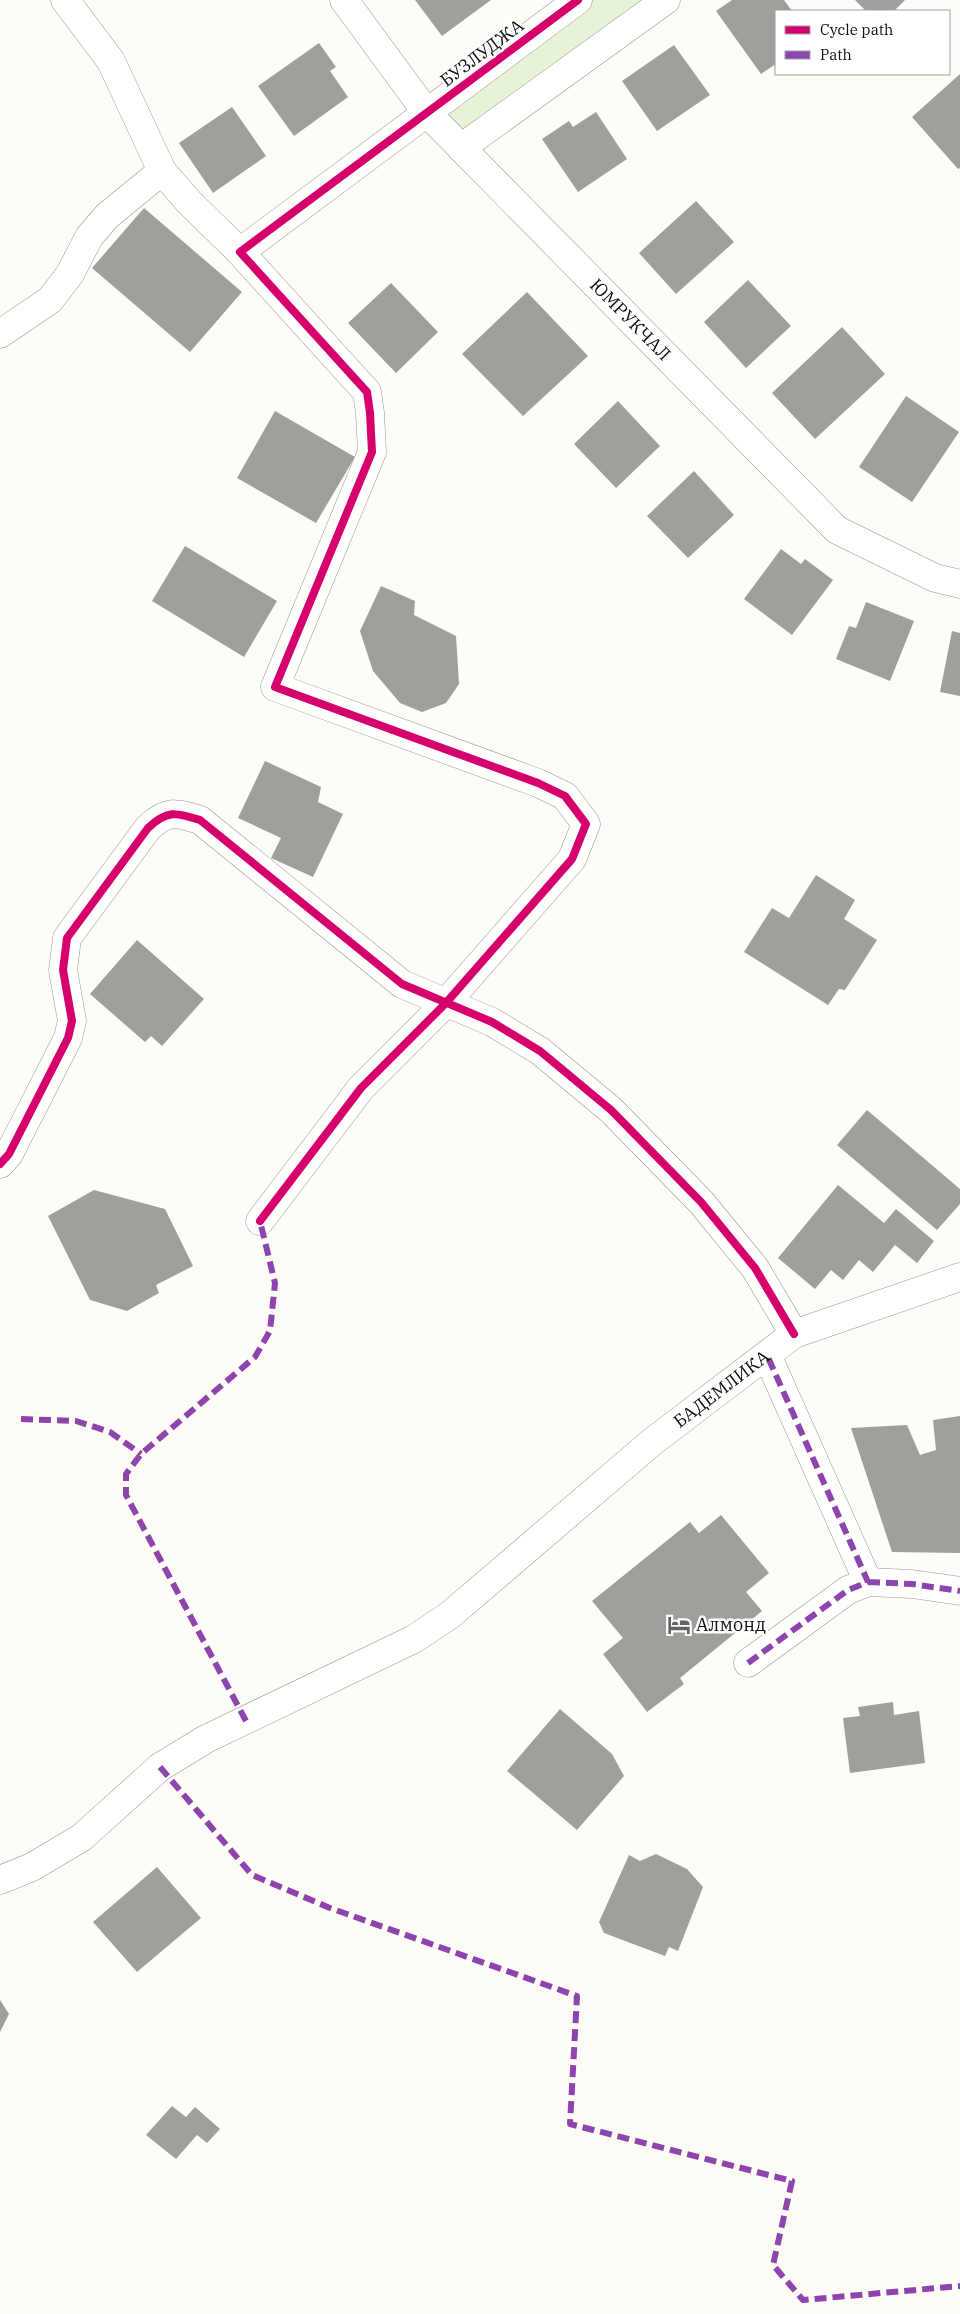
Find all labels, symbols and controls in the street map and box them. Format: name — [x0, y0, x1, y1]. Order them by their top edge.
legend — [775, 10, 950, 75]
street label: БУЗЛУДЖА — [435, 13, 529, 91]
text: Cycle path — [820, 20, 893, 39]
text: Path — [820, 45, 852, 64]
street label: ЮМРУКЧАЛ — [585, 273, 676, 365]
street label: БАДЕМЛИКА — [669, 1344, 774, 1433]
hotel icon: Алмонд — [666, 1612, 692, 1638]
place label: Алмонд — [696, 1613, 766, 1636]

